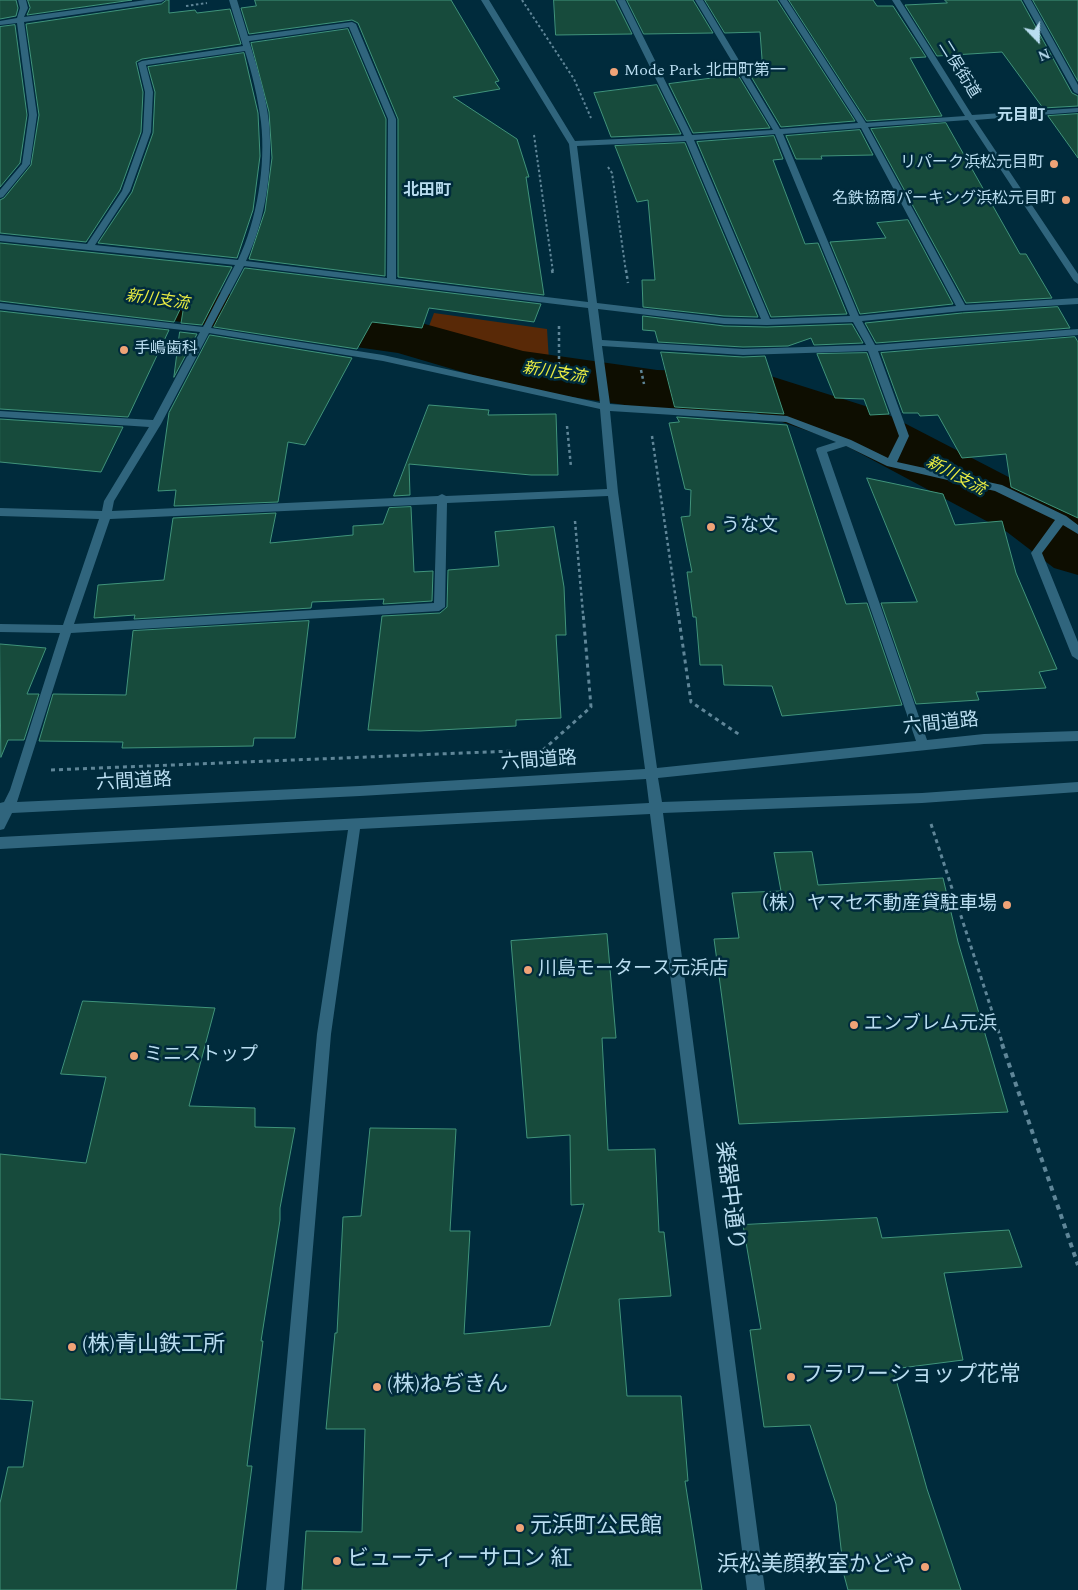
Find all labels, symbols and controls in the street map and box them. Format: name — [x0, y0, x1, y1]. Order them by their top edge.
north arrow — [1013, 15, 1063, 65]
street label: 二俣街道 — [933, 38, 983, 102]
text: N — [1035, 42, 1053, 66]
place label: Mode Park 北田町第一 — [624, 62, 786, 82]
marker: Mode Park 北田町第一 — [608, 66, 620, 78]
district label: 元目町 — [997, 107, 1045, 127]
place label: リパーク浜松元目町 — [900, 154, 1044, 174]
marker: リパーク浜松元目町 — [1048, 158, 1060, 170]
district label: 北田町 — [403, 182, 451, 202]
place label: 名鉄協商パーキング浜松元目町 — [832, 190, 1056, 210]
marker: 名鉄協商パーキング浜松元目町 — [1060, 194, 1072, 206]
water label: 新川支流 — [124, 287, 190, 315]
place label: 手嶋歯科 — [134, 340, 198, 360]
marker: 手嶋歯科 — [118, 344, 130, 356]
water label: 新川支流 — [521, 360, 587, 388]
water label: 新川支流 — [922, 454, 988, 500]
place label: うな文 — [721, 516, 778, 538]
marker: うな文 — [705, 521, 717, 533]
street label: 六間道路 — [902, 710, 980, 740]
street label: 六間道路 — [500, 748, 578, 776]
street label: 六間道路 — [95, 770, 173, 796]
place label: （株）ヤマセ不動産貸駐車場 — [750, 894, 997, 916]
marker: （株）ヤマセ不動産貸駐車場 — [1001, 899, 1013, 911]
place label: 川島モータース元浜店 — [538, 959, 728, 981]
marker: 川島モータース元浜店 — [522, 964, 534, 976]
place label: エンブレム元浜 — [864, 1014, 997, 1036]
marker: エンブレム元浜 — [848, 1019, 860, 1031]
place label: ミニストップ — [144, 1045, 258, 1067]
marker: ミニストップ — [128, 1050, 140, 1062]
street label: 楽器中通り — [708, 1140, 748, 1252]
place label: (株)青山鉄工所 — [82, 1334, 225, 1360]
marker: (株)青山鉄工所 — [66, 1341, 78, 1353]
place label: フラワーショップ花常 — [801, 1364, 1021, 1390]
marker: フラワーショップ花常 — [785, 1371, 797, 1383]
place label: (株)ねぢきん — [387, 1374, 508, 1400]
marker: (株)ねぢきん — [371, 1381, 383, 1393]
place label: 元浜町公民館 — [530, 1515, 662, 1541]
marker: 元浜町公民館 — [514, 1522, 526, 1534]
place label: ビューティーサロン 紅 — [347, 1548, 572, 1574]
place label: 浜松美顔教室かどや — [717, 1554, 915, 1580]
marker: ビューティーサロン 紅 — [331, 1555, 343, 1567]
marker: 浜松美顔教室かどや — [919, 1561, 931, 1573]

